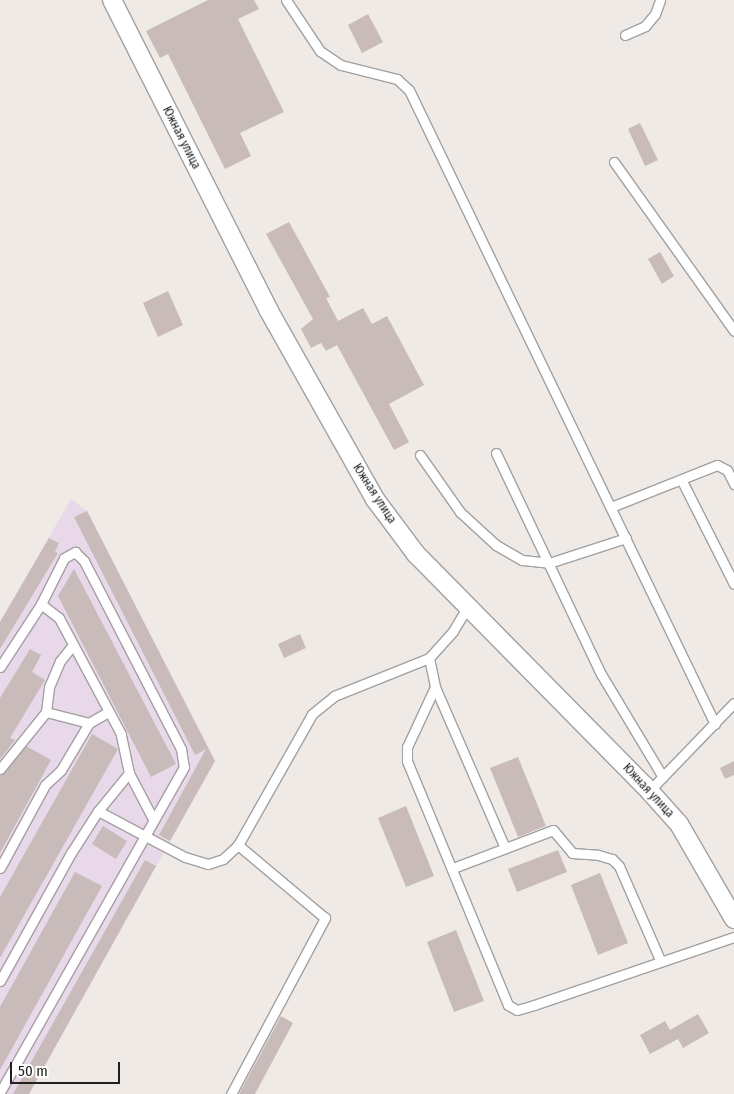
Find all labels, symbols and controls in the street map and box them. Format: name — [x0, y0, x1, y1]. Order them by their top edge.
street label: Южная улица — [159, 104, 203, 172]
street label: Южная улица — [349, 461, 399, 527]
street label: Южная улица — [619, 761, 677, 821]
scale bar — [12, 1052, 122, 1084]
text: 50 m — [18, 1062, 48, 1080]

